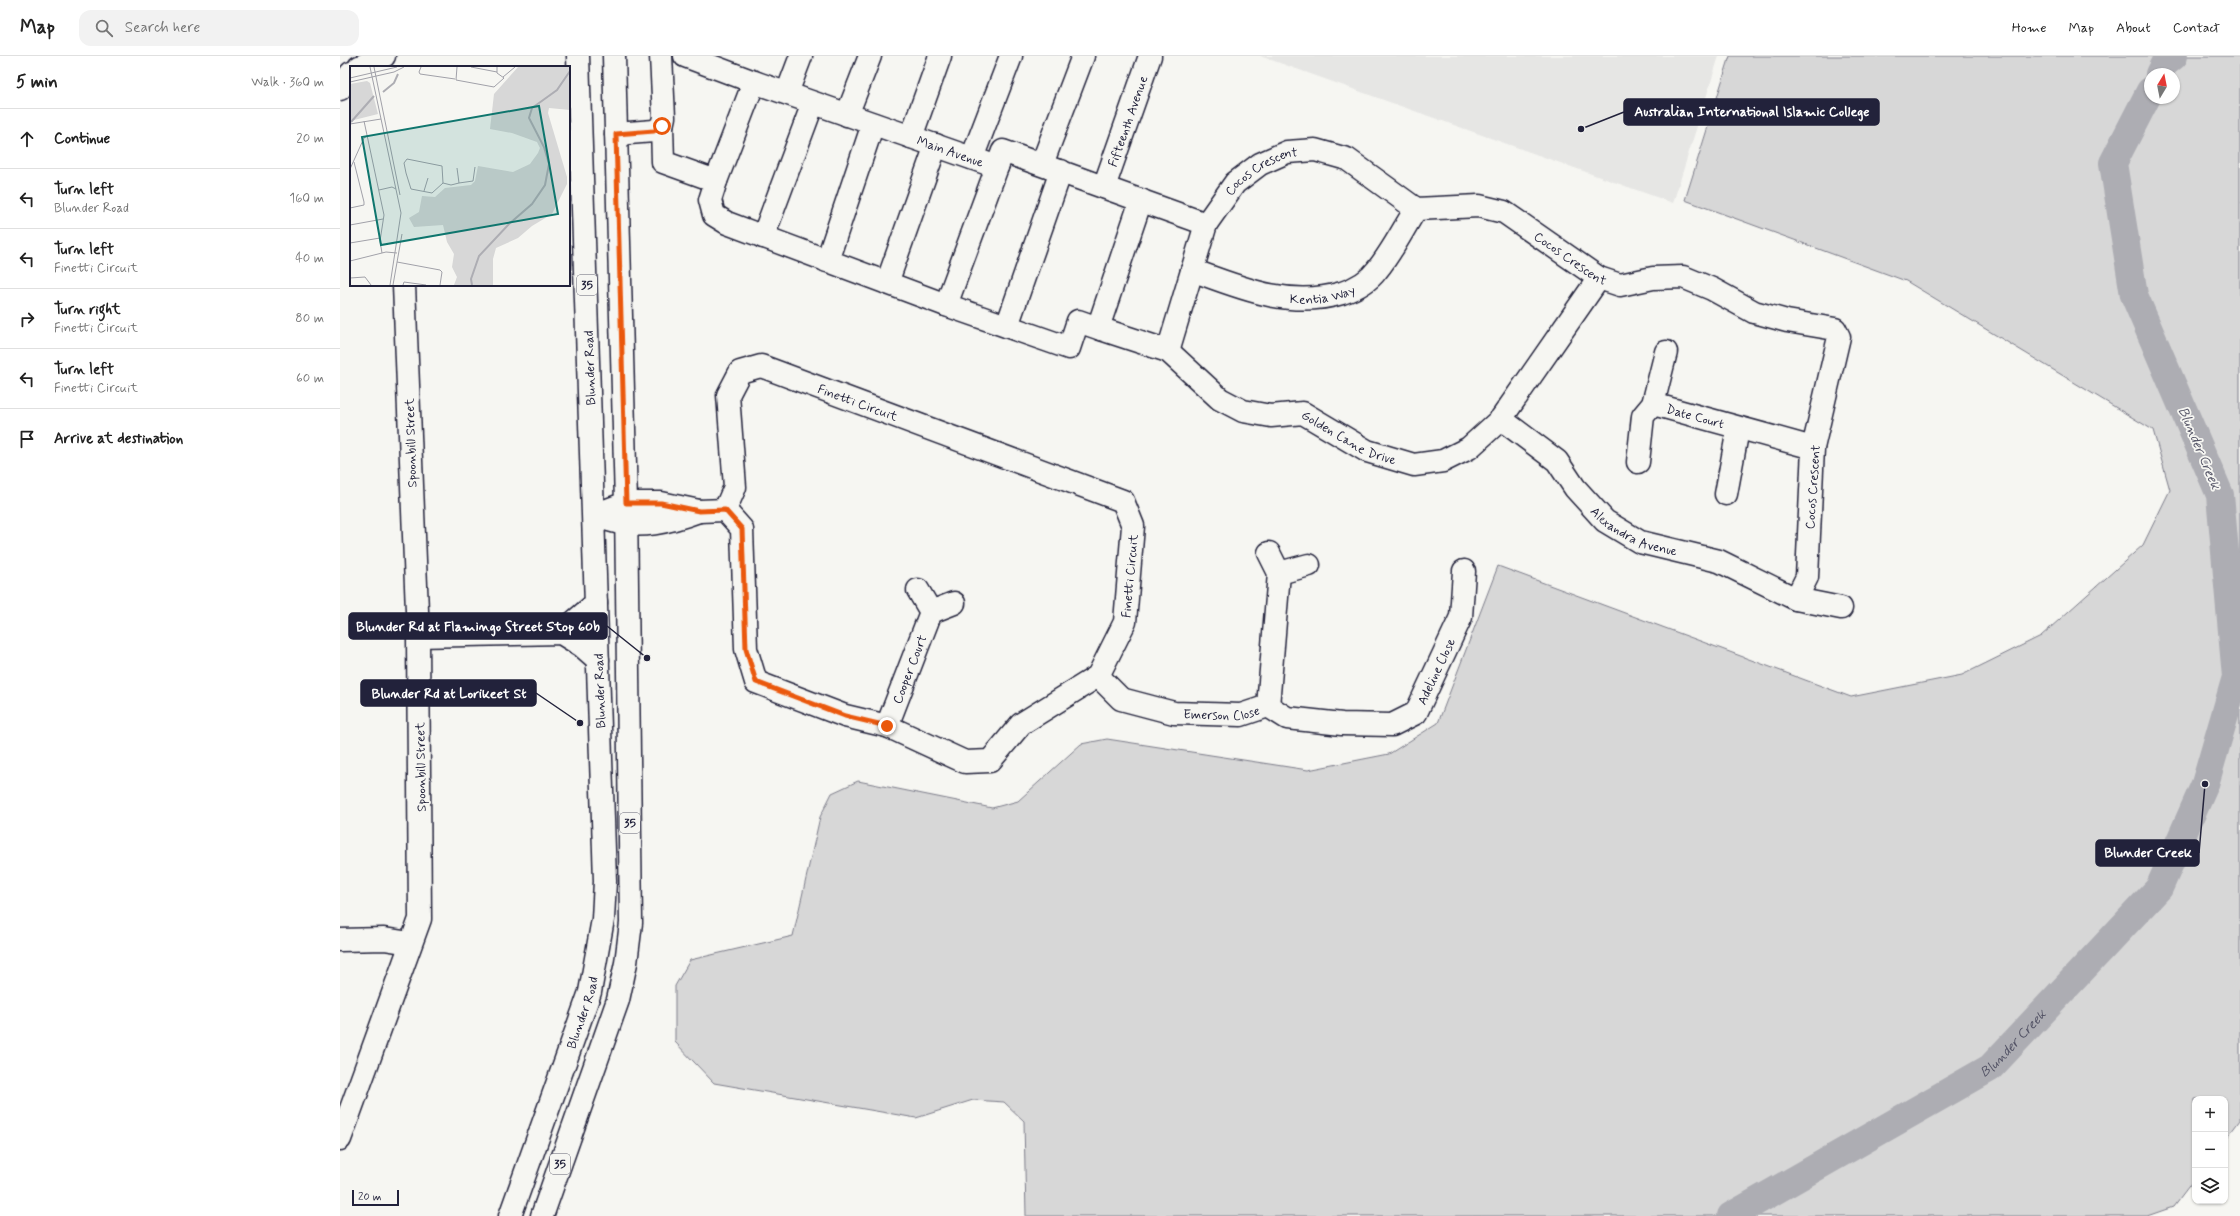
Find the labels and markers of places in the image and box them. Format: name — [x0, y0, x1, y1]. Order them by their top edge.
callout: Australian International Islamic College — [1624, 99, 1879, 125]
callout: Blunder Rd at Flamingo Street Stop 60b — [349, 613, 607, 639]
callout: Blunder Rd at Lorikeet St — [361, 680, 536, 706]
callout: Blunder Creek — [2096, 840, 2199, 866]

